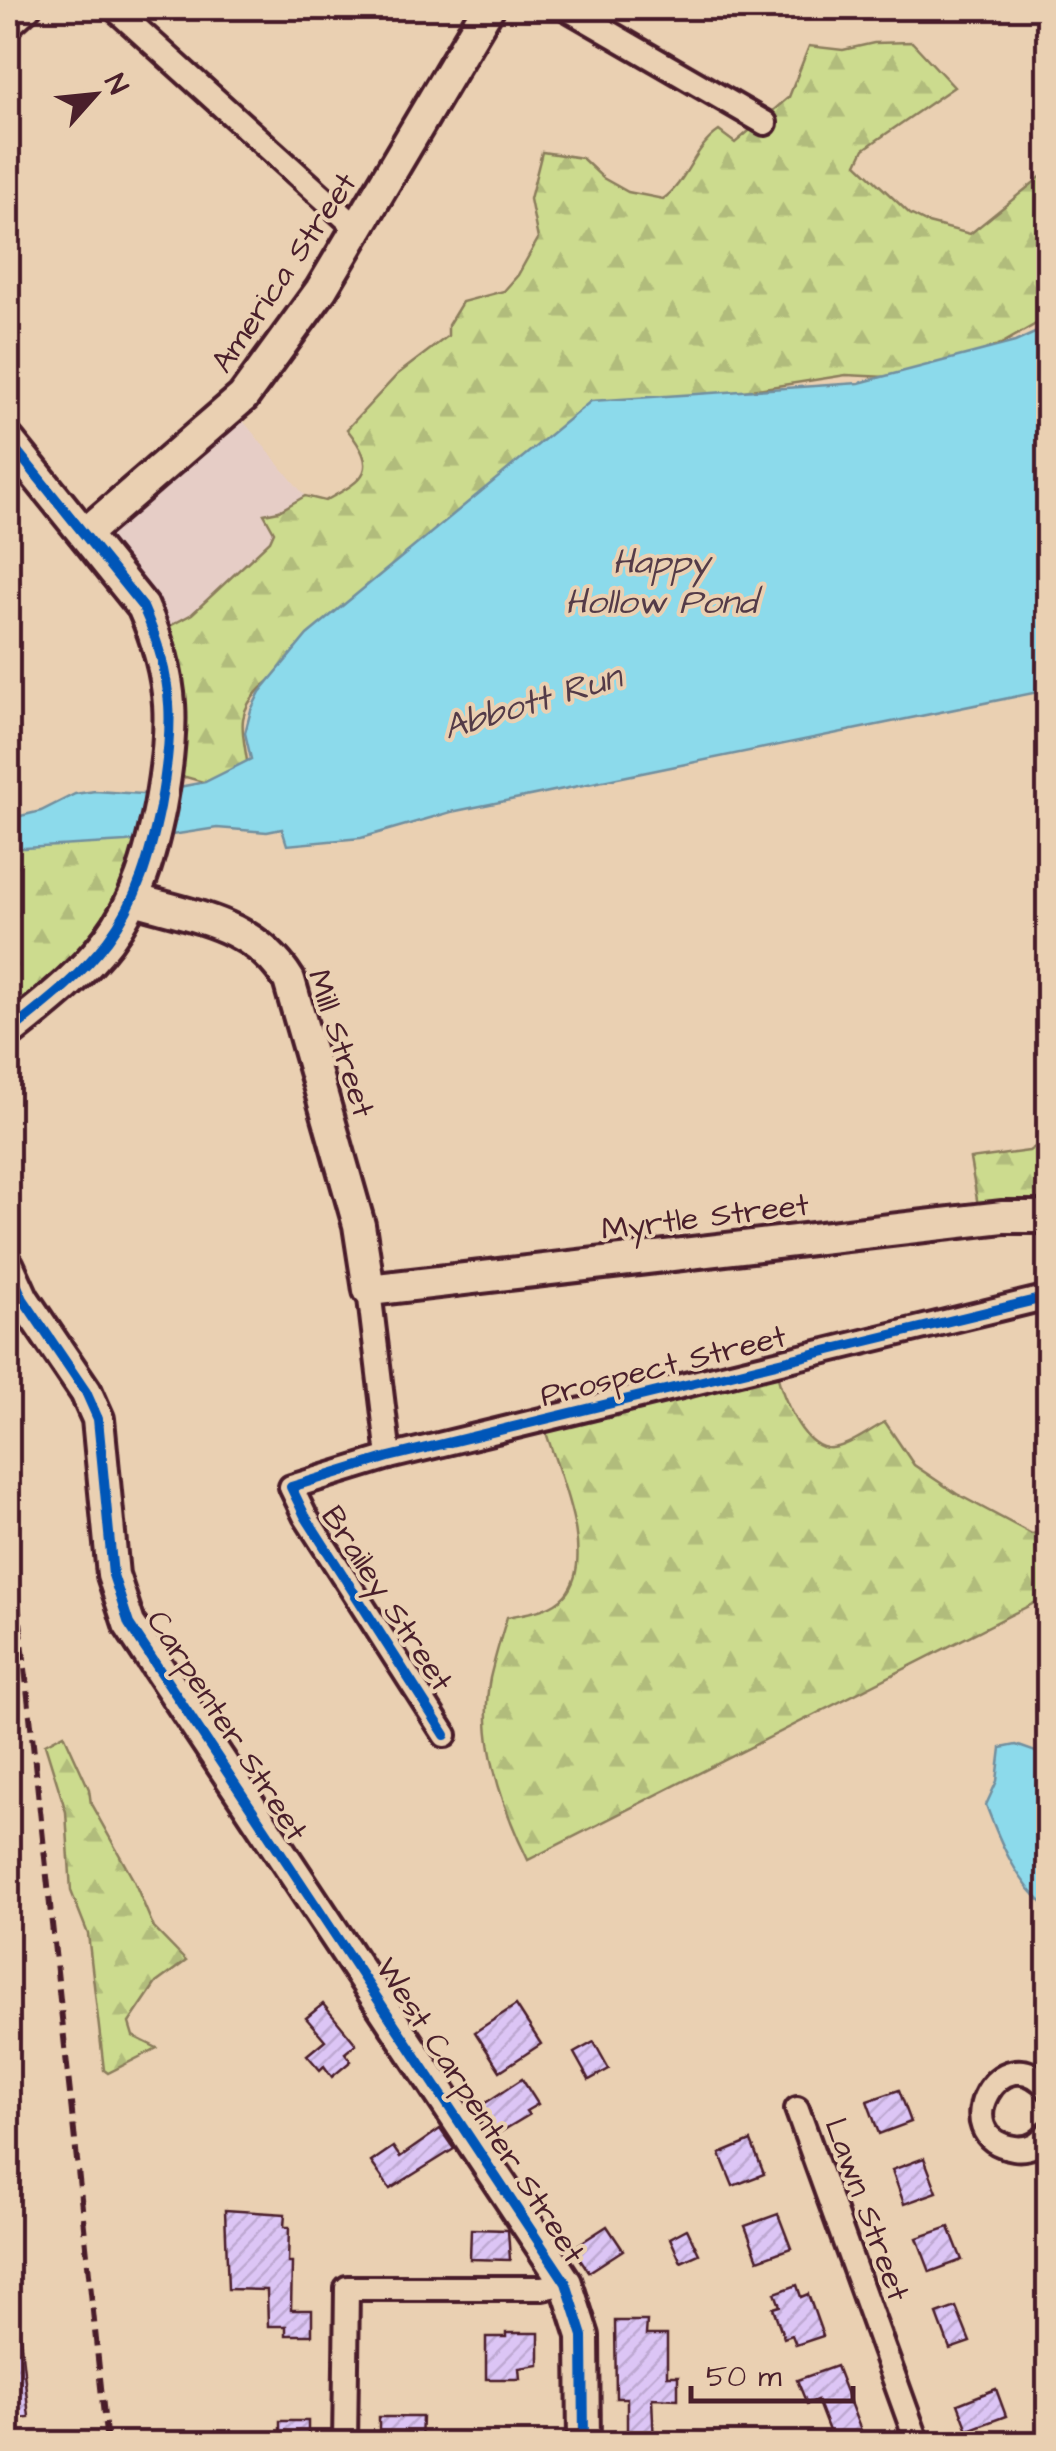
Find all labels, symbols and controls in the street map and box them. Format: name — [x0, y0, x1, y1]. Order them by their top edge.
north arrow — [45, 45, 145, 145]
text: N — [95, 68, 137, 101]
street label: America Street — [200, 164, 368, 382]
water label: Happy Hollow Pond — [565, 538, 763, 627]
water label: Abbott Run — [437, 651, 630, 753]
street label: Mill Street — [296, 964, 386, 1123]
street label: Myrtle Street — [599, 1182, 811, 1253]
street label: Prospect Street — [536, 1314, 791, 1419]
street label: Brailey Street — [310, 1497, 464, 1700]
street label: Carpenter Street — [135, 1602, 318, 1850]
street label: West Carpenter Street — [364, 1949, 596, 2273]
street label: Lawn Street — [813, 2112, 921, 2307]
scale bar — [691, 2341, 854, 2403]
text: 50 m — [706, 2356, 782, 2398]

